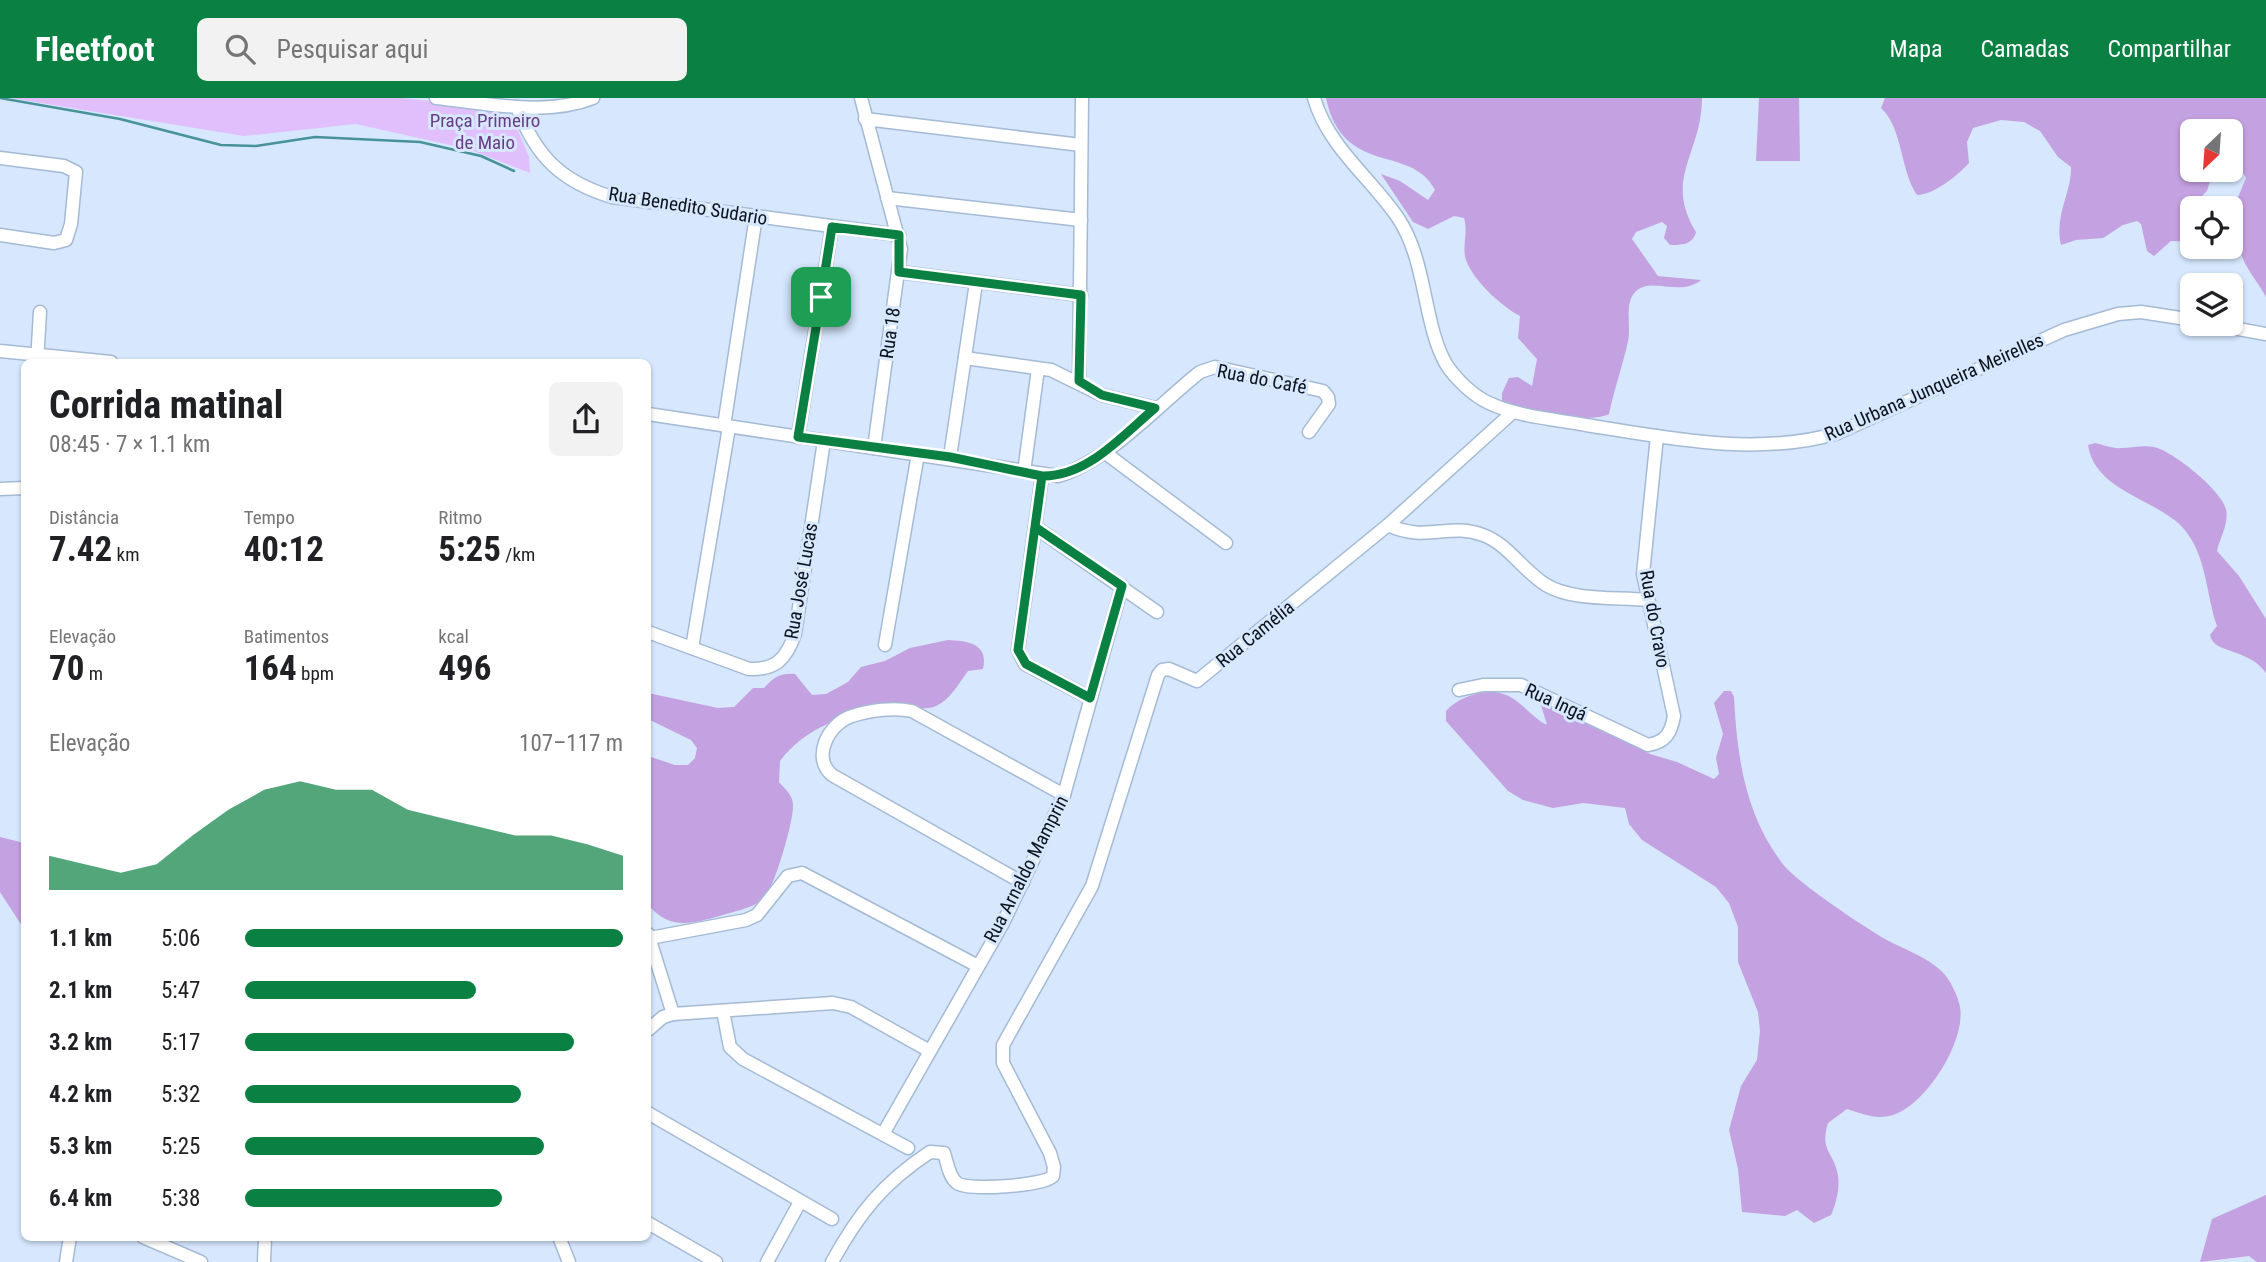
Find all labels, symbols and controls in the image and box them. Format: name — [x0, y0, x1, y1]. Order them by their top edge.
search box — [197, 18, 687, 81]
text: Fleetfoot — [35, 30, 155, 69]
icon: search — [221, 30, 259, 68]
text: Pesquisar aqui — [277, 34, 429, 64]
text: Mapa — [1890, 35, 1943, 63]
text: Camadas — [1981, 35, 2070, 63]
text: Compartilhar — [2108, 35, 2231, 63]
park label: Praça Primeiro de Maio — [430, 109, 540, 154]
north arrow — [2180, 119, 2244, 182]
map controls — [2180, 119, 2243, 336]
street label: Rua Benedito Sudario — [607, 182, 769, 230]
button: locate — [2180, 196, 2243, 259]
pin — [791, 267, 851, 327]
button: layers — [2180, 273, 2243, 336]
icon: arrive — [802, 278, 840, 316]
street label: Rua 18 — [875, 306, 905, 360]
street label: Rua Urbana Junqueira Meirelles — [1821, 328, 2047, 446]
street label: Rua do Café — [1215, 359, 1309, 399]
button: share — [549, 382, 623, 456]
text: Corrida matinal — [49, 383, 283, 427]
text: 08:45 · 7 × 1.1 km — [49, 431, 210, 458]
text: Distância — [49, 506, 119, 529]
text: Tempo — [244, 506, 295, 529]
text: Ritmo — [438, 506, 482, 529]
street label: Rua José Lucas — [779, 521, 823, 641]
text: 7.42 — [49, 529, 112, 570]
text: 40:12 — [244, 529, 324, 570]
text: 5:25 — [438, 529, 501, 570]
text: km — [112, 543, 139, 566]
text: /km — [501, 543, 535, 566]
street label: Rua do Cravo — [1635, 568, 1675, 670]
street label: Rua Camélia — [1211, 596, 1299, 672]
text: Elevação — [49, 625, 116, 648]
text: Batimentos — [244, 625, 329, 648]
text: kcal — [438, 625, 469, 648]
text: 70 — [49, 648, 84, 689]
text: 164 — [244, 648, 297, 689]
text: 496 — [438, 648, 491, 689]
text: m — [84, 662, 103, 685]
text: bpm — [297, 662, 334, 685]
street label: Rua Ingá — [1522, 678, 1590, 726]
text: Elevação — [49, 730, 130, 757]
text: 107–117 m — [519, 730, 623, 757]
street label: Rua Arnaldo Mamprin — [979, 792, 1073, 946]
text: 1.1 km — [49, 925, 112, 952]
text: 5:06 — [161, 925, 200, 952]
text: 2.1 km — [49, 977, 112, 1004]
text: 5:47 — [161, 977, 200, 1004]
text: 3.2 km — [49, 1029, 112, 1056]
text: 5:17 — [161, 1029, 200, 1056]
text: 4.2 km — [49, 1081, 112, 1108]
text: 5:32 — [161, 1081, 200, 1108]
text: 5.3 km — [49, 1133, 112, 1160]
text: 5:25 — [161, 1133, 200, 1160]
text: 6.4 km — [49, 1185, 112, 1212]
text: 5:38 — [161, 1185, 200, 1212]

